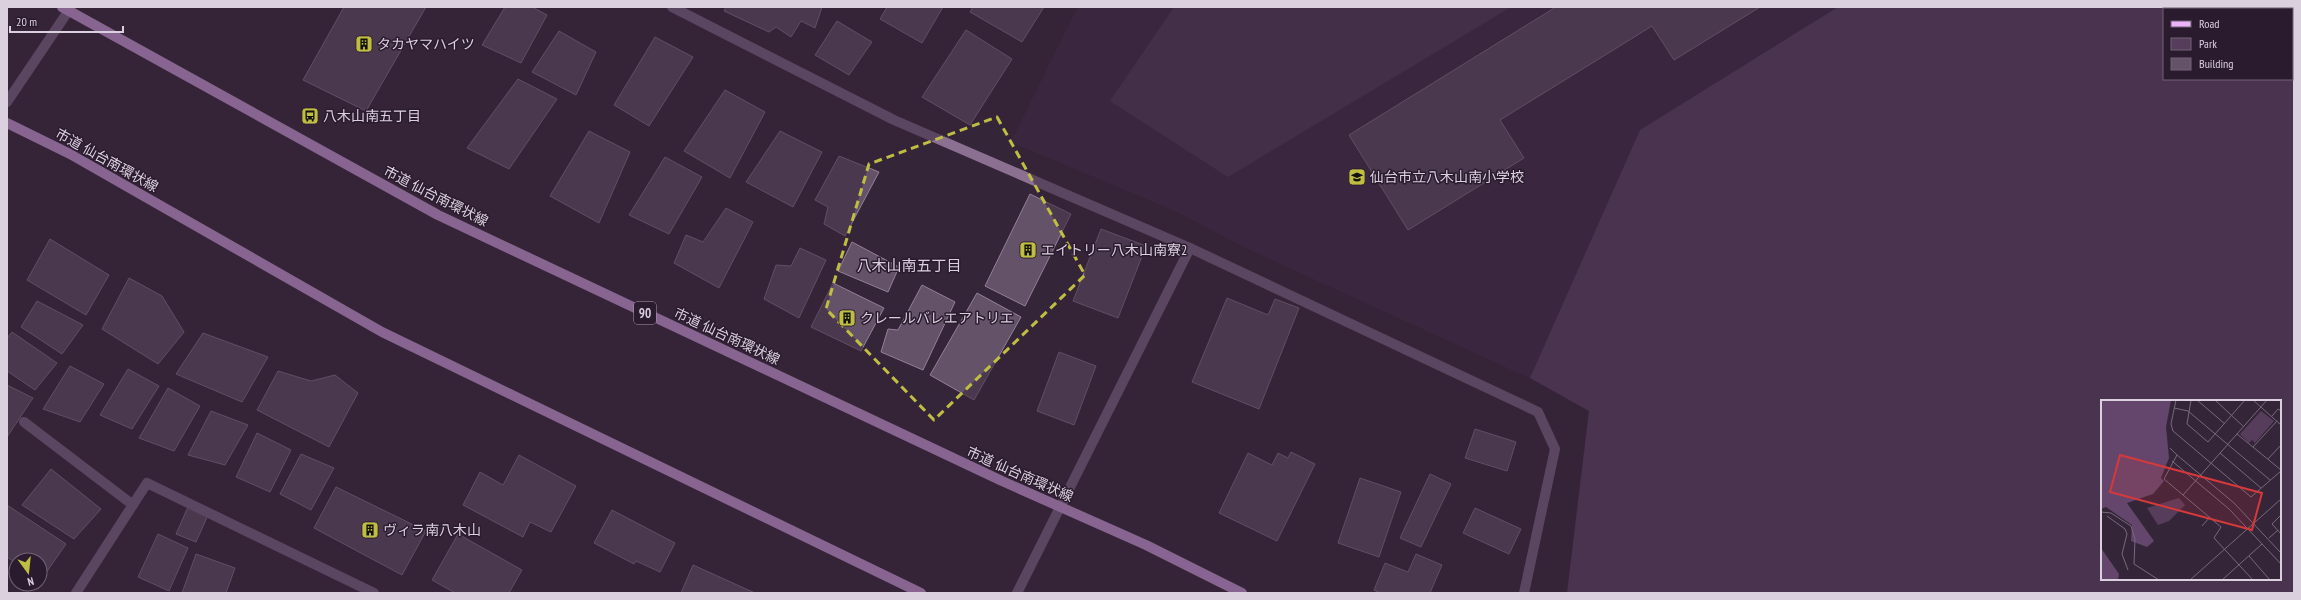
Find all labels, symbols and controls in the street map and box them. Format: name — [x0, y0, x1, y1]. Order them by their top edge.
scale bar — [10, 8, 123, 34]
legend — [2163, 8, 2293, 80]
text: 20 m — [16, 14, 37, 29]
text: Road — [2199, 16, 2219, 31]
building icon: タカヤマハイツ — [354, 34, 374, 54]
place label: タカヤマハイツ — [377, 35, 475, 53]
text: Park — [2199, 36, 2217, 51]
text: Building — [2199, 56, 2234, 71]
bus stop icon: 八木山南五丁目 — [300, 106, 320, 126]
place label: 八木山南五丁目 — [323, 107, 421, 125]
street label: 市道 仙台南環状線 — [52, 124, 162, 196]
street label: 市道 仙台南環状線 — [381, 162, 491, 230]
school or university icon: 仙台市立八木山南小学校 — [1347, 167, 1367, 187]
place label: 仙台市立八木山南小学校 — [1370, 168, 1524, 186]
building icon: エイトリー八木山南寮2 — [1018, 240, 1038, 260]
place label: エイトリー八木山南寮2 — [1041, 241, 1187, 259]
district label: 八木山南五丁目 — [856, 256, 962, 275]
road number: 90 — [634, 302, 656, 324]
street label: 市道 仙台南環状線 — [671, 304, 783, 368]
building icon: クレールバレエアトリエ — [837, 308, 857, 328]
place label: クレールバレエアトリエ — [860, 309, 1014, 327]
inset map — [2101, 400, 2281, 580]
street label: 市道 仙台南環状線 — [964, 442, 1076, 506]
building icon: ヴィラ南八木山 — [360, 520, 380, 540]
place label: ヴィラ南八木山 — [383, 521, 481, 539]
north arrow — [8, 552, 48, 592]
text: N — [26, 574, 35, 589]

